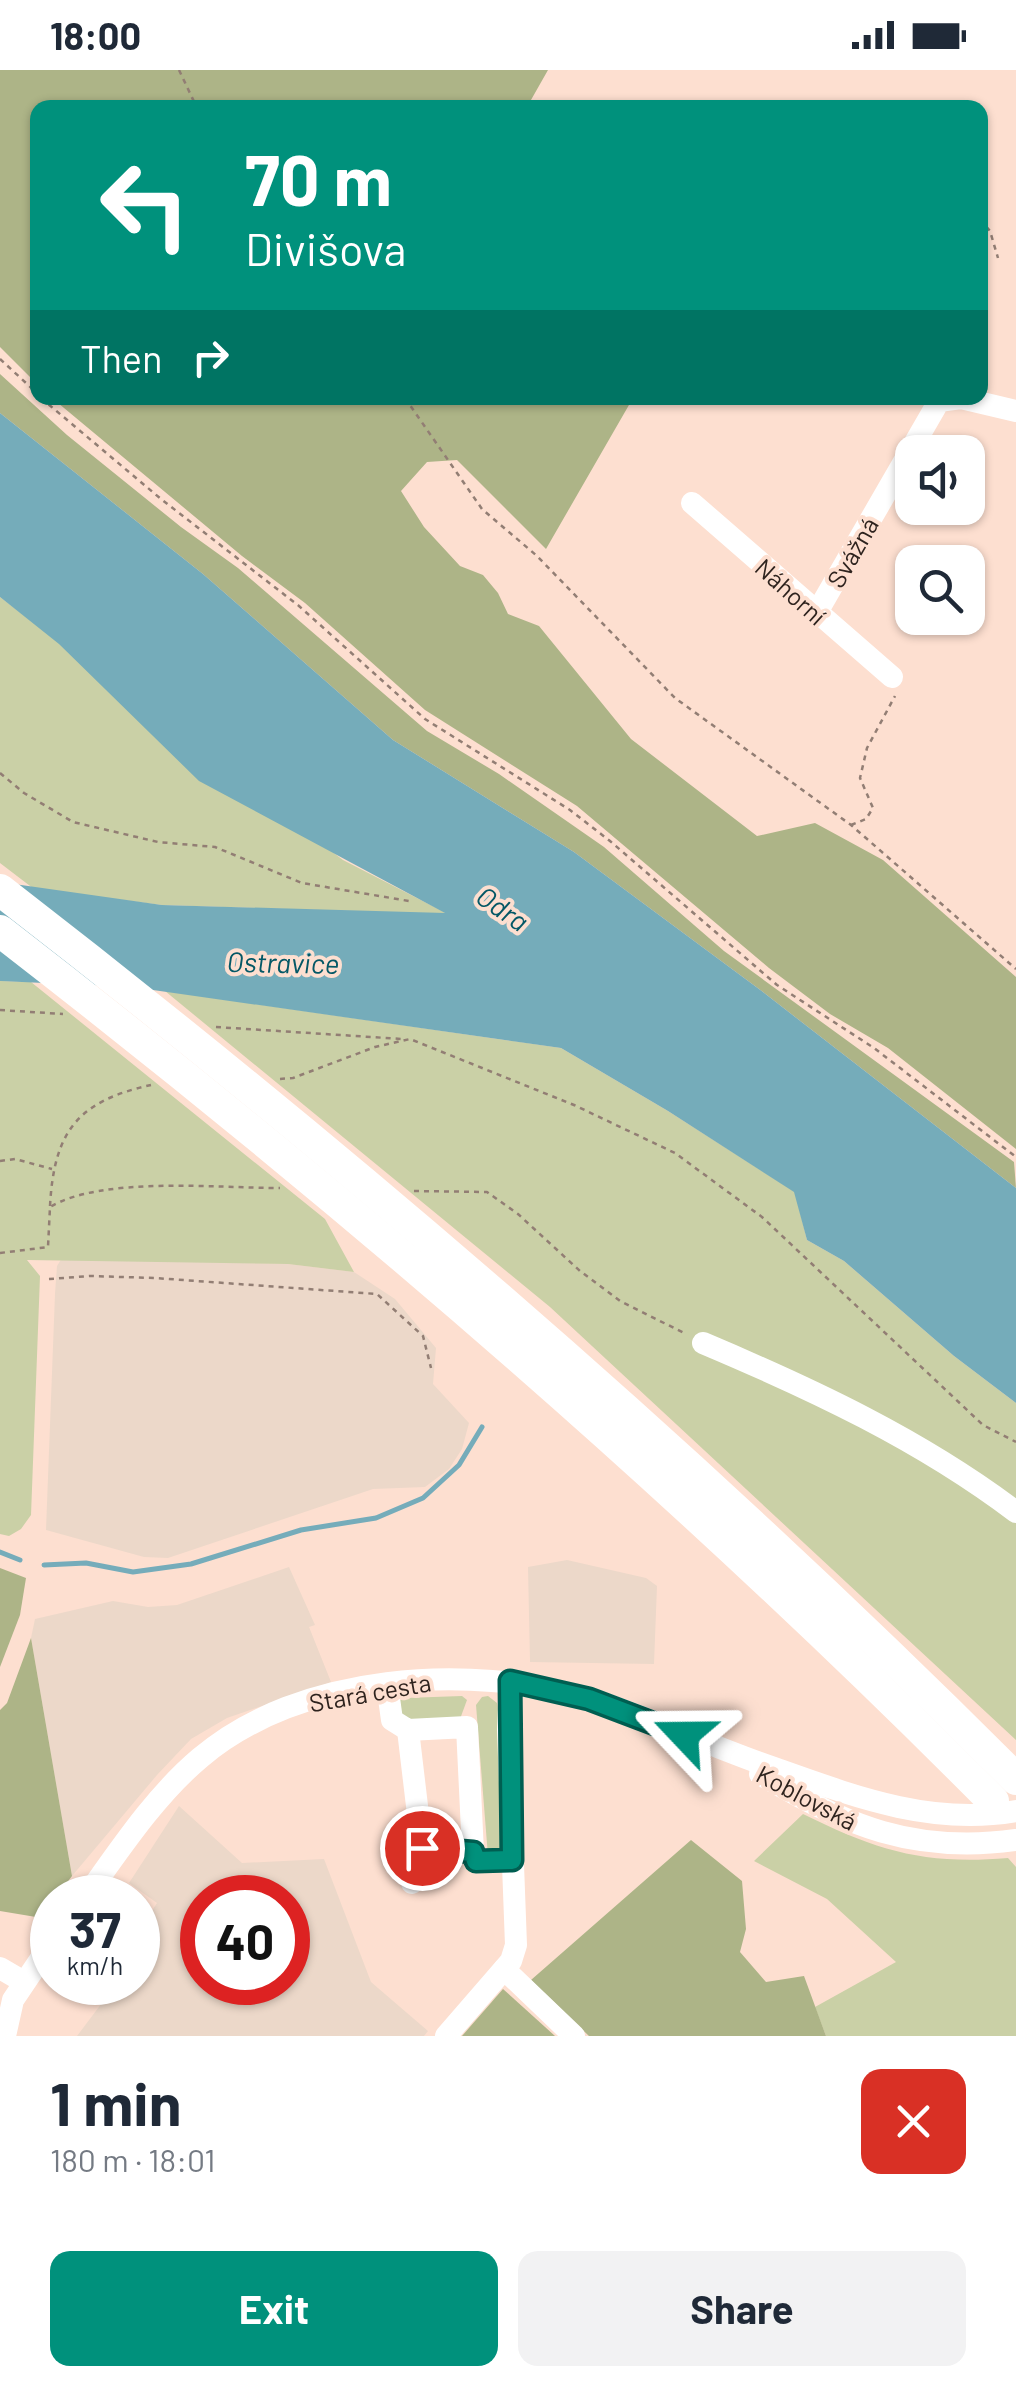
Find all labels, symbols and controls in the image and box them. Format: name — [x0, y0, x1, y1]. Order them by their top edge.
text: 18:00 — [50, 12, 141, 58]
text: 70 m — [245, 136, 392, 220]
icon: left — [80, 140, 210, 270]
text: Divišova — [245, 221, 406, 275]
icon: right — [183, 330, 238, 385]
text: Then — [80, 335, 163, 381]
map controls — [895, 435, 985, 635]
button: sound — [895, 435, 985, 525]
street label: Svážná — [820, 511, 884, 593]
button: search — [895, 545, 985, 635]
street label: Náhorní — [750, 552, 832, 630]
water label: Odra — [470, 878, 536, 938]
water label: Ostravice — [226, 944, 340, 980]
street label: Stará cesta — [307, 1667, 433, 1717]
position arrow — [632, 1683, 736, 1787]
street label: Koblovská — [752, 1758, 862, 1836]
pin — [380, 1806, 465, 1891]
icon: arrive — [395, 1821, 450, 1876]
speed limit sign: 40 — [180, 1875, 310, 2005]
text: 37 — [69, 1898, 121, 1958]
text: km/h — [67, 1950, 123, 1980]
text: 1 min — [50, 2066, 181, 2138]
button: close — [861, 2069, 966, 2174]
text: 180 m · 18:01 — [50, 2140, 215, 2178]
button: Exit — [50, 2251, 498, 2366]
button: Share — [518, 2251, 966, 2366]

